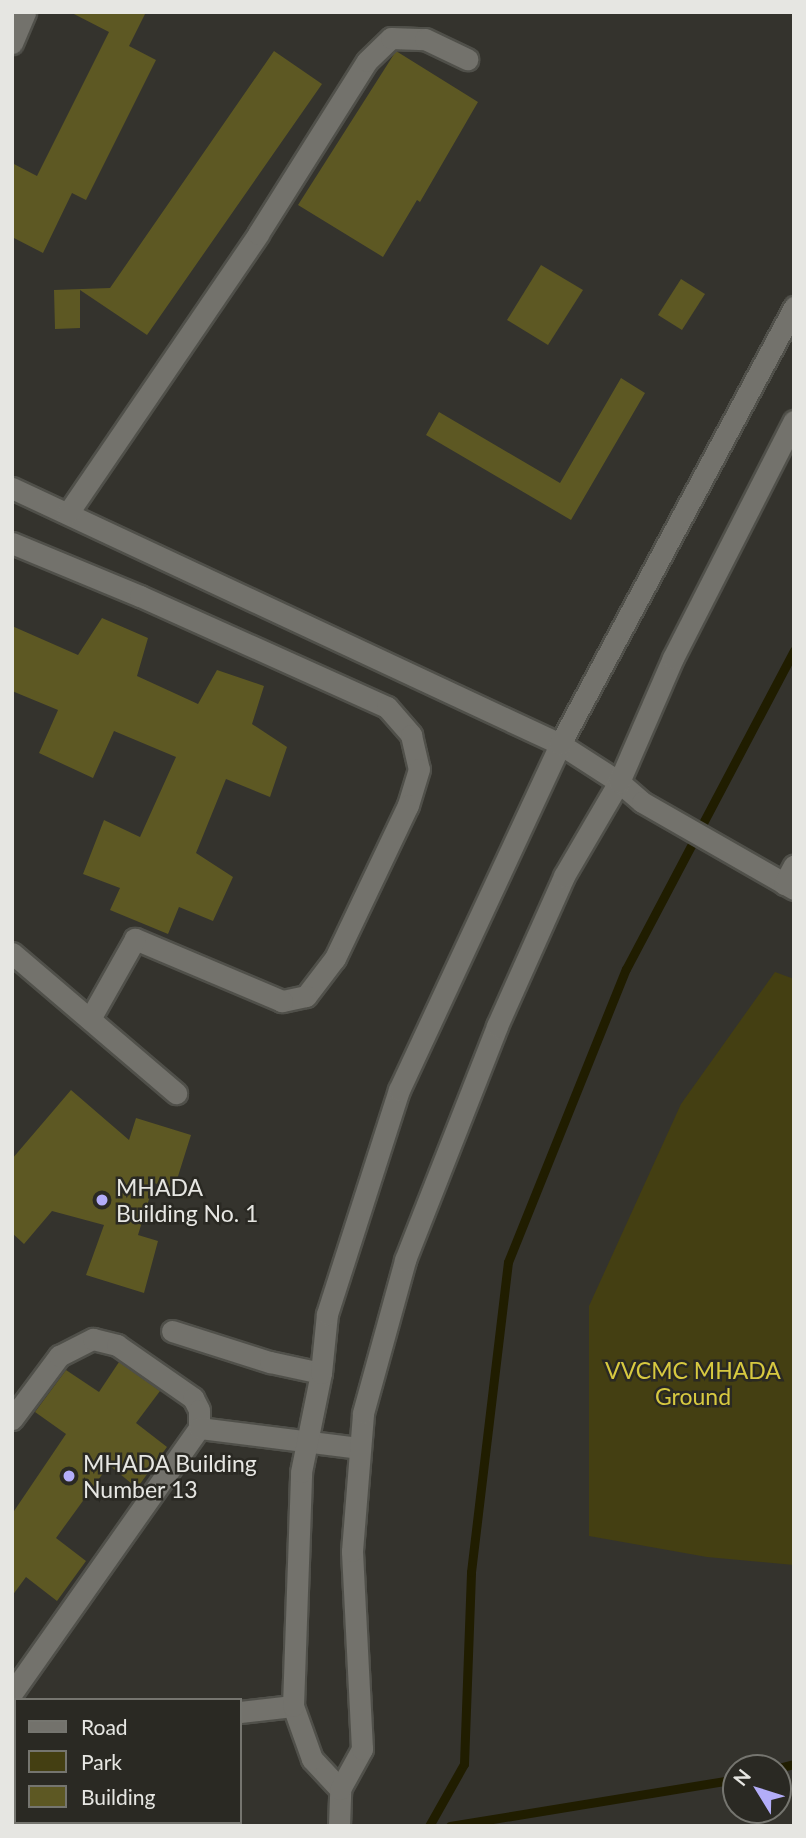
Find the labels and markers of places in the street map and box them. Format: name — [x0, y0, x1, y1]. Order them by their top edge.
place label: MHADA Building No. 1 — [116, 1173, 258, 1227]
marker: MHADA Building No. 1 — [94, 1192, 110, 1208]
place label: MHADA Building Number 13 — [83, 1449, 258, 1503]
marker: MHADA Building Number 13 — [61, 1468, 77, 1484]

